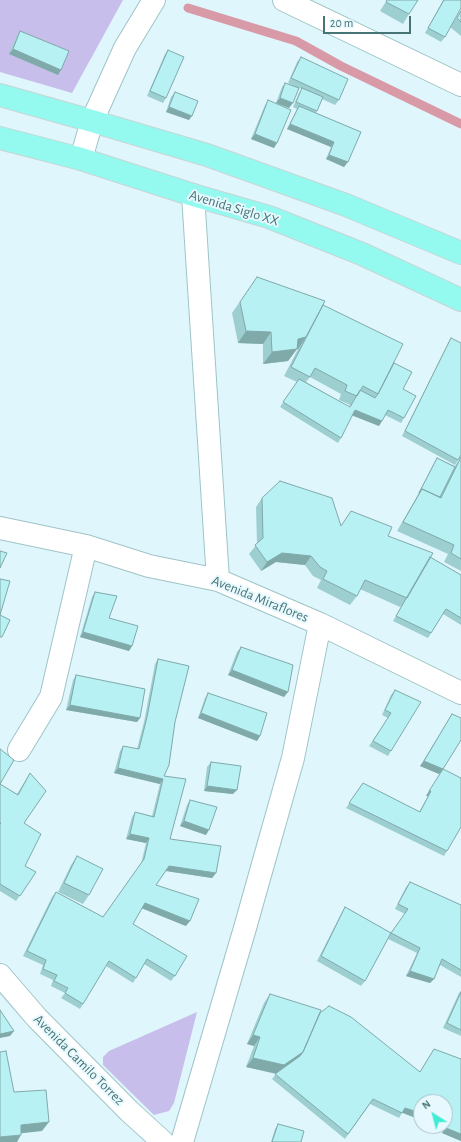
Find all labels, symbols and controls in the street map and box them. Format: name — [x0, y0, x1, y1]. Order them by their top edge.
scale bar — [325, 8, 413, 34]
text: 20 m — [330, 17, 353, 29]
street label: Avenida Siglo XX — [187, 186, 281, 230]
street label: Avenida Miraflores — [209, 572, 311, 626]
street label: Avenida Camilo Torrez — [30, 1011, 128, 1109]
north arrow — [413, 1094, 453, 1134]
text: N — [420, 1098, 433, 1111]

